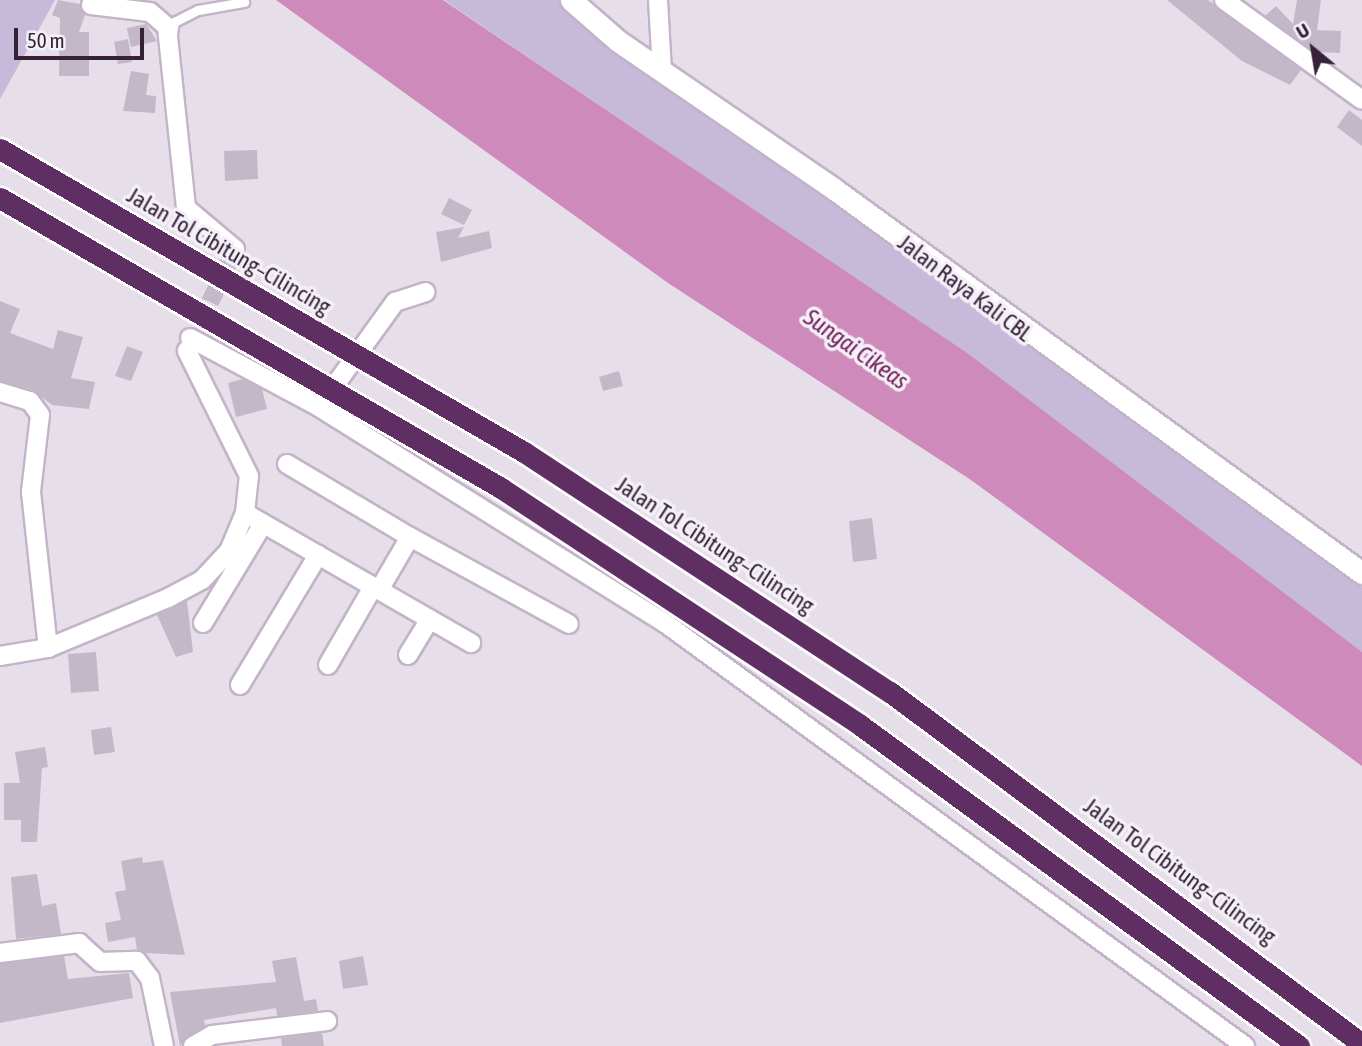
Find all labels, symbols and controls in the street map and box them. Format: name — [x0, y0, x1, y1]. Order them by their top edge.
scale bar — [18, 14, 147, 58]
north arrow — [1278, 14, 1348, 84]
text: U — [1292, 18, 1313, 43]
text: 50 m — [27, 28, 65, 52]
street label: Jalan Tol Cibitung–Cilincing — [122, 181, 336, 321]
street label: Jalan Raya Kali CBL — [893, 229, 1037, 347]
water label: Sungai Cikeas — [798, 303, 914, 395]
street label: Jalan Tol Cibitung–Cilincing — [611, 471, 819, 619]
street label: Jalan Tol Cibitung–Cilincing — [1079, 792, 1281, 950]

